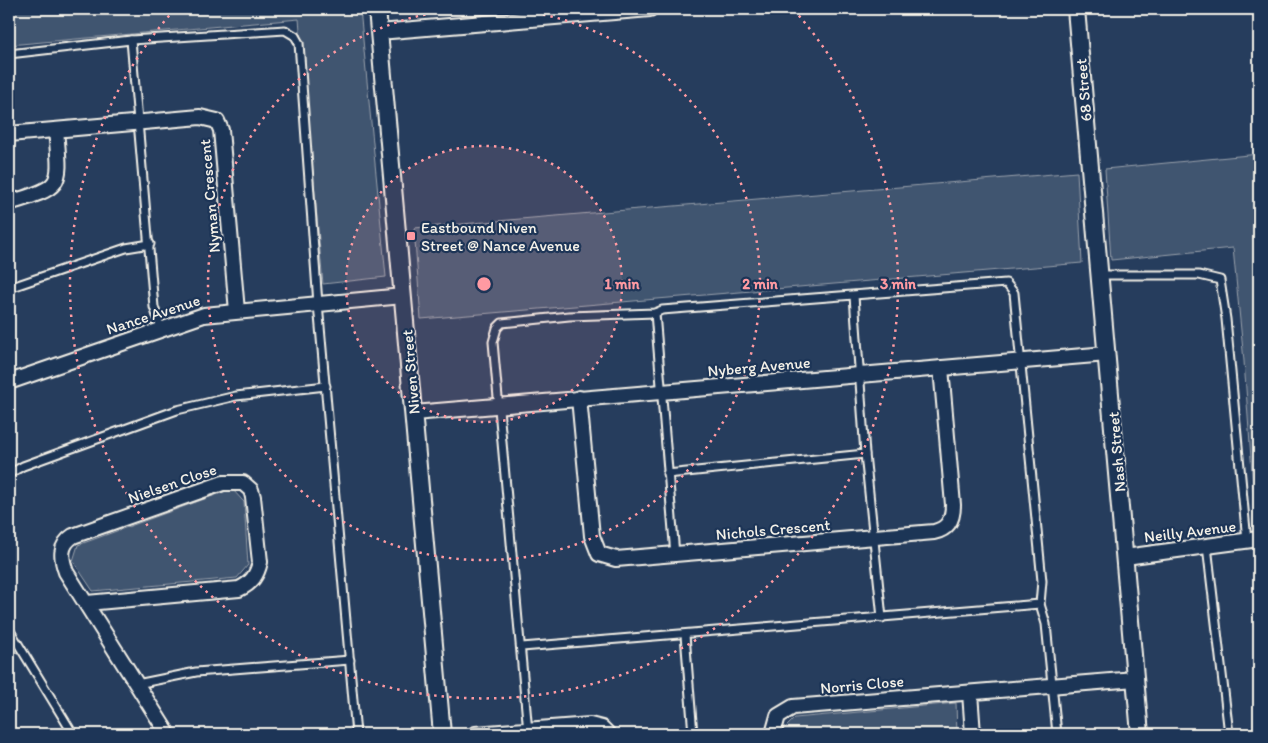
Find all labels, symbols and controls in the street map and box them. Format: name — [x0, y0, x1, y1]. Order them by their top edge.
street label: 68 Street — [1071, 58, 1096, 122]
street label: Nyman Crescent — [195, 138, 224, 253]
place label: Eastbound Niven Street @ Nance Avenue — [421, 218, 580, 255]
marker: Eastbound Niven Street @ Nance Avenue — [405, 230, 417, 242]
centre of rings — [475, 275, 493, 293]
text: 1 min — [605, 275, 640, 293]
text: 2 min — [742, 275, 779, 293]
text: 3 min — [880, 275, 917, 293]
street label: Nance Avenue — [104, 290, 202, 339]
street label: Niven Street — [397, 329, 424, 415]
street label: Nyberg Avenue — [707, 353, 811, 380]
street label: Nash Street — [1104, 411, 1129, 493]
street label: Nielsen Close — [125, 459, 219, 507]
street label: Nichols Crescent — [715, 515, 831, 544]
street label: Neilly Avenue — [1143, 516, 1238, 547]
street label: Norris Close — [819, 671, 905, 698]

